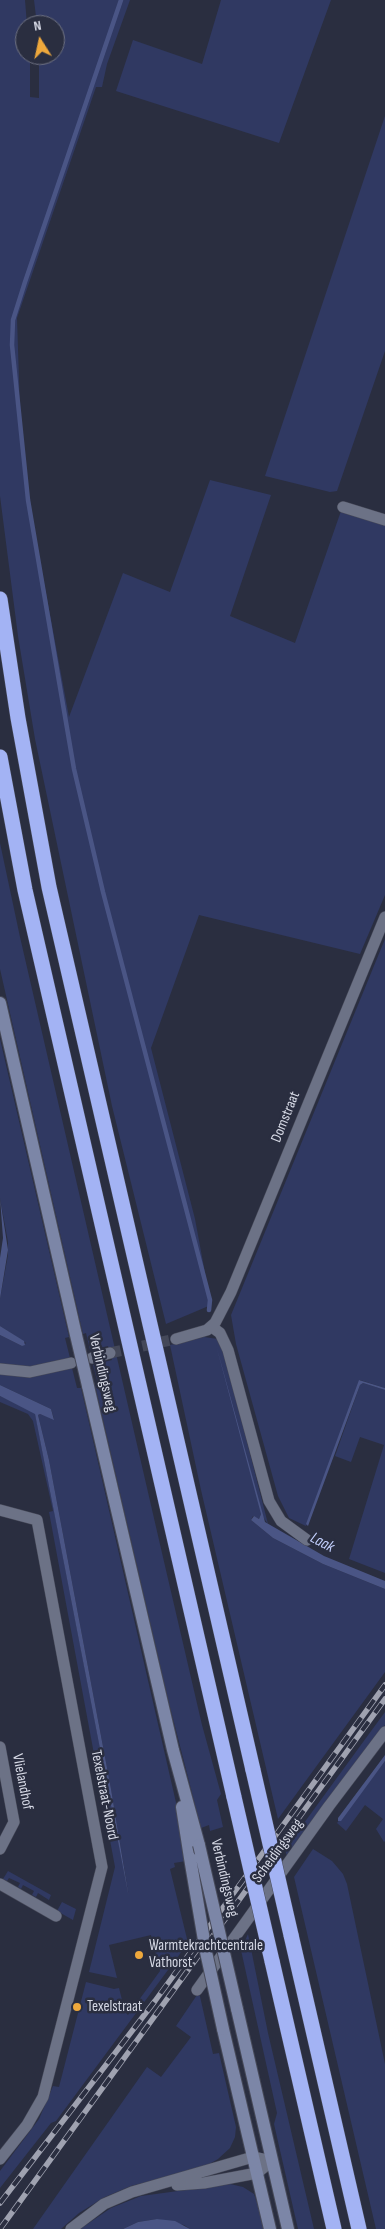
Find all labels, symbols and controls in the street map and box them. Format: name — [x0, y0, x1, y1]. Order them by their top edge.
north arrow — [15, 15, 65, 65]
text: N — [32, 17, 43, 35]
street label: Domstraat — [268, 1089, 304, 1145]
street label: Verbindingsweg — [84, 1332, 120, 1414]
water label: Laak — [307, 1529, 337, 1557]
street label: Texelstraat-Noord — [86, 1748, 122, 1842]
street label: Vlielandhof — [8, 1752, 36, 1812]
street label: Scheidingsweg — [249, 1815, 307, 1887]
street label: Verbindingsweg — [206, 1837, 242, 1919]
place label: Warmtekrachtcentrale Vathorst — [149, 1937, 263, 1972]
marker: Warmtekrachtcentrale Vathorst — [133, 1949, 145, 1961]
place label: Texelstraat — [87, 1998, 142, 2016]
marker: Texelstraat — [71, 2001, 83, 2013]

